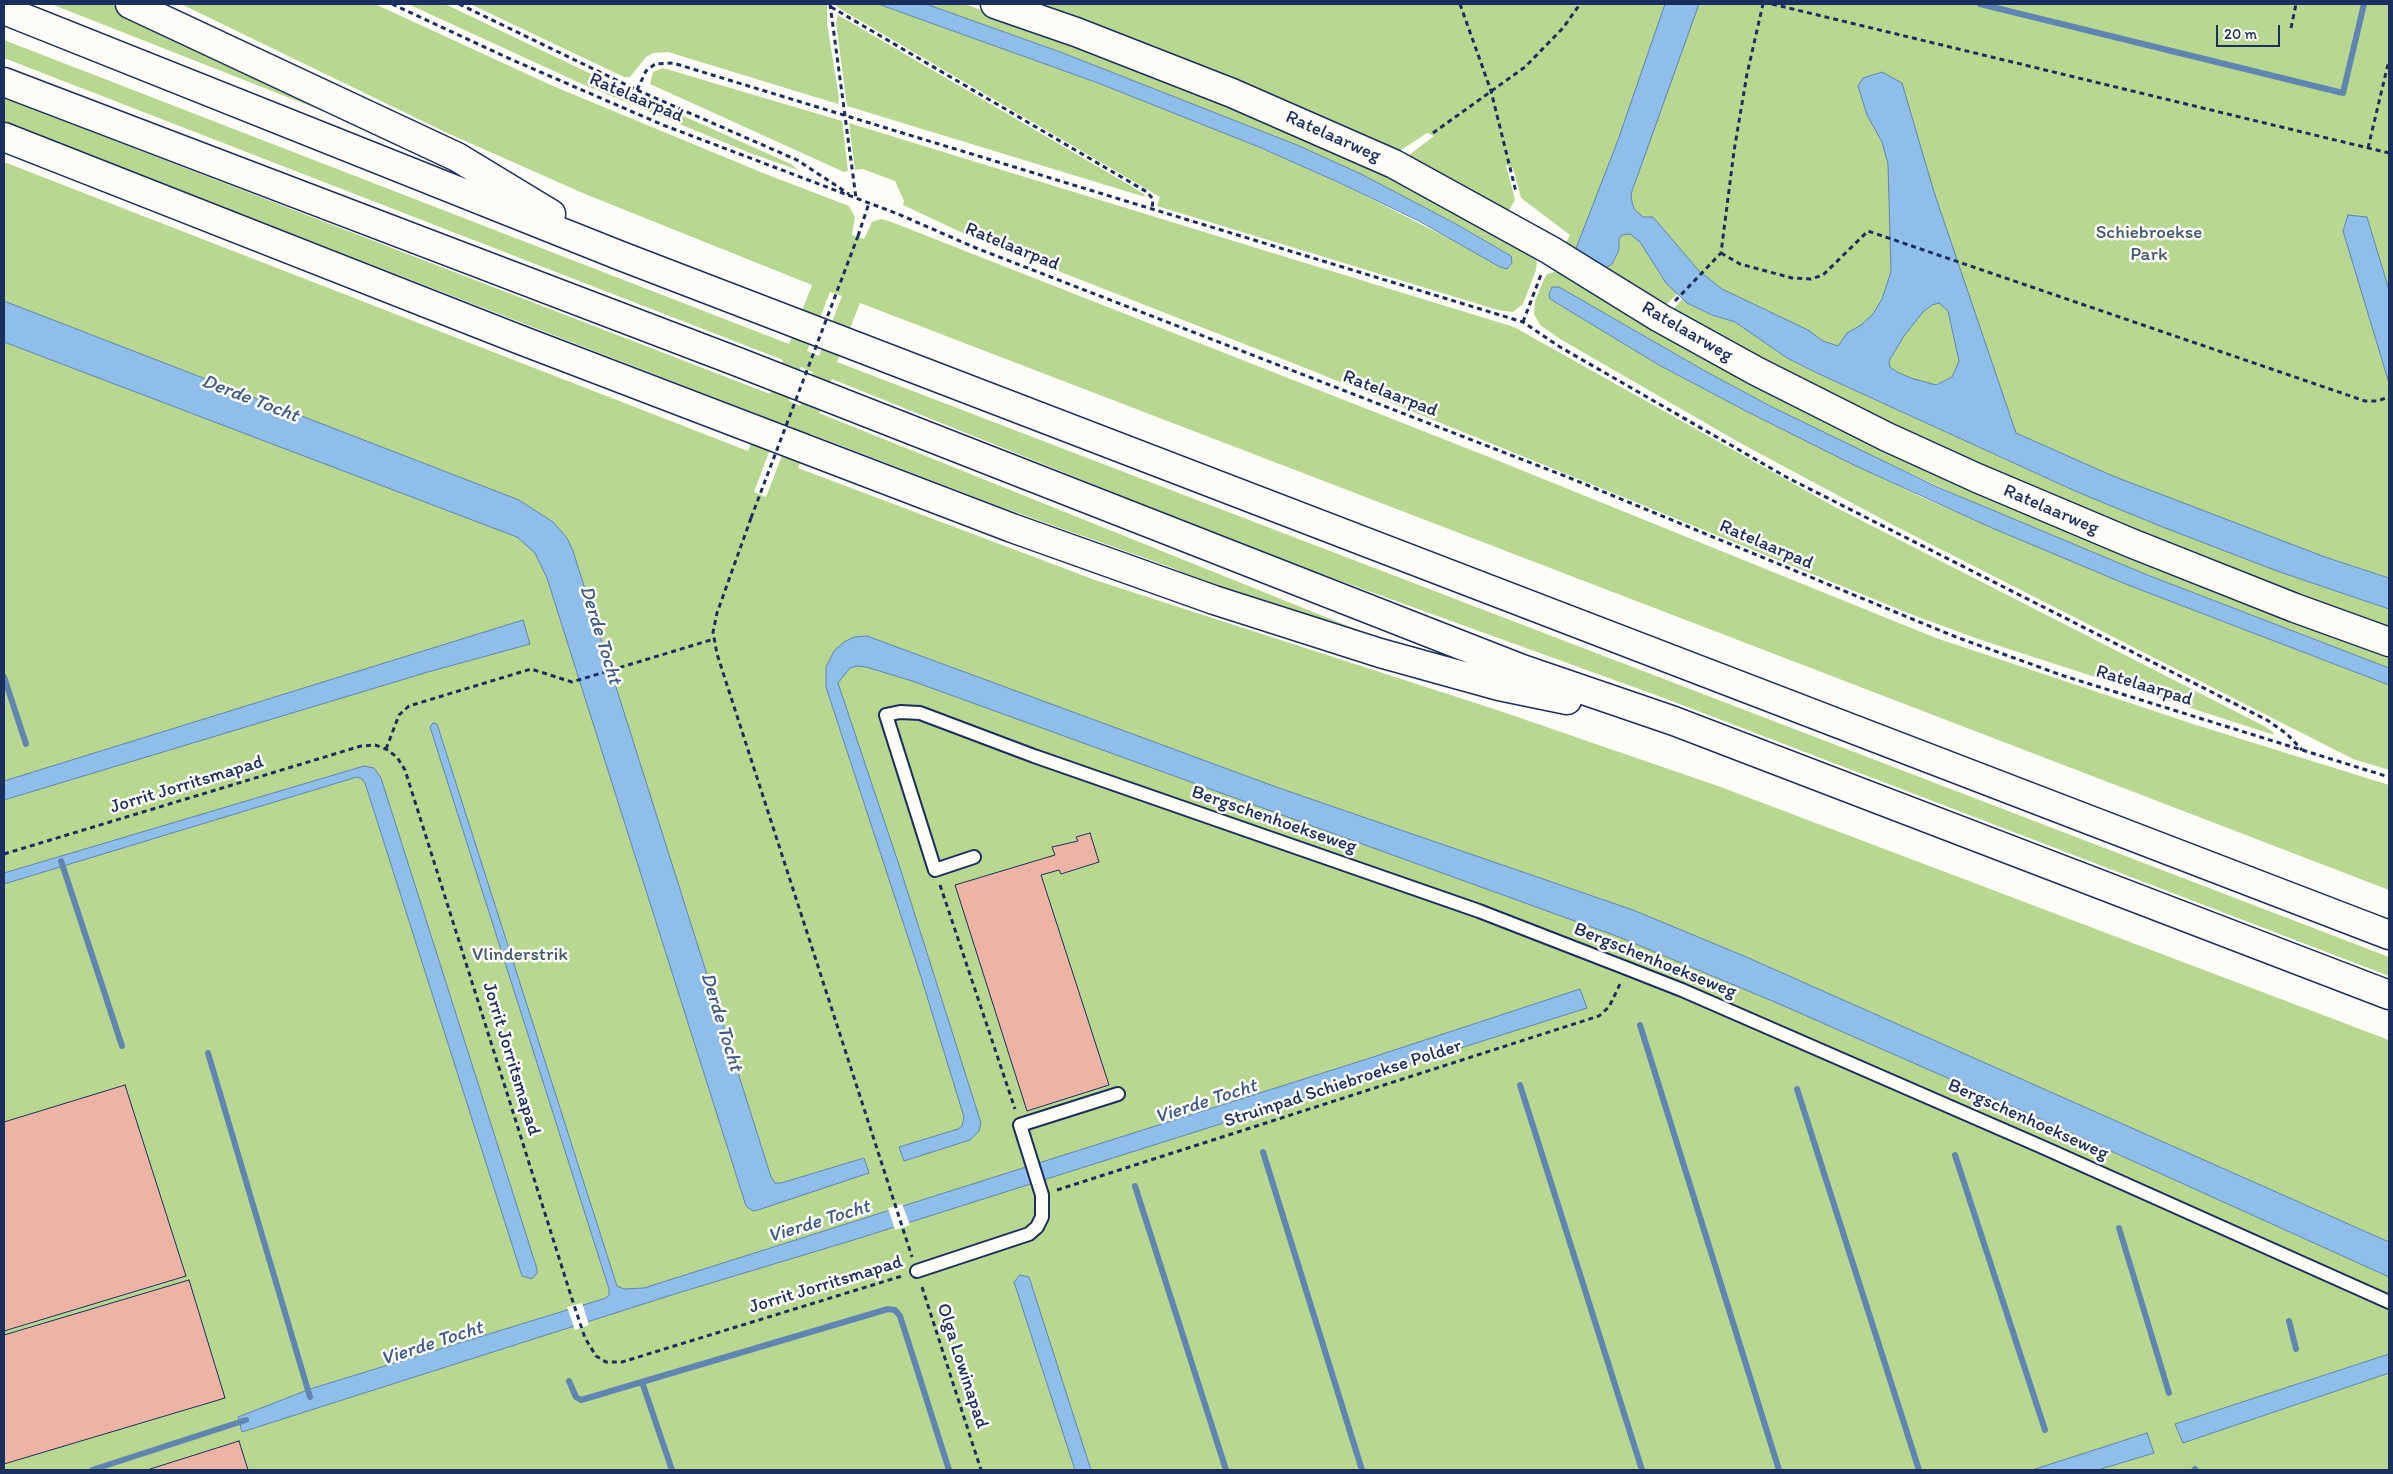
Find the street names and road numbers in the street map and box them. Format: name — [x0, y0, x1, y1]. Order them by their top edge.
street label: Ratelaarpad — [586, 68, 686, 128]
street label: Ratelaarweg — [1282, 106, 1384, 168]
street label: Ratelaarpad — [962, 218, 1062, 276]
street label: Ratelaarweg — [1637, 297, 1737, 367]
street label: Ratelaarpad — [1339, 365, 1441, 423]
street label: Ratelaarweg — [2000, 480, 2102, 540]
street label: Ratelaarpad — [1716, 515, 1816, 575]
street label: Ratelaarpad — [2093, 661, 2195, 711]
street label: Jorrit Jorritsmapad — [108, 751, 266, 819]
street label: Bergschenhoekseweg — [1188, 781, 1360, 859]
street label: Bergschenhoekseweg — [1570, 918, 1740, 1004]
street label: Jorrit Jorritsmapad — [477, 980, 545, 1138]
street label: Struinpad Schiebroekse Polder — [1221, 1035, 1465, 1133]
street label: Bergschenhoekseweg — [1944, 1074, 2112, 1166]
street label: Jorrit Jorritsmapad — [747, 1251, 905, 1319]
street label: Olga Lowinapad — [931, 1300, 993, 1432]

